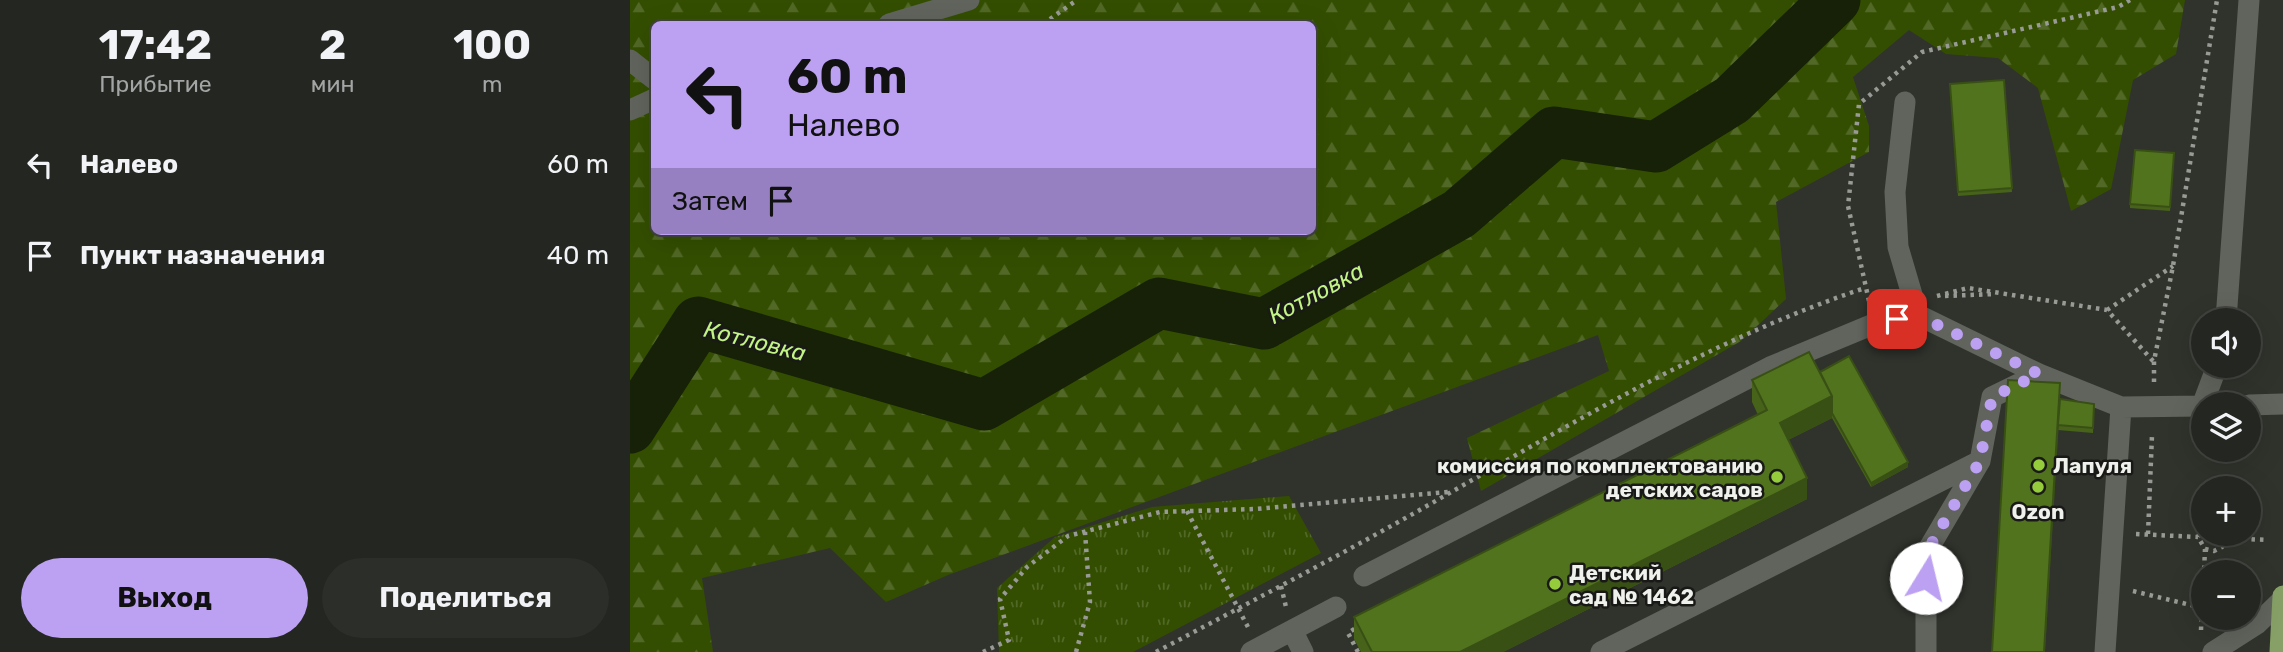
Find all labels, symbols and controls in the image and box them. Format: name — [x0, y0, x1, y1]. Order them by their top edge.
text: 17:42 — [99, 20, 212, 70]
text: 2 — [319, 20, 346, 70]
text: 100 — [453, 20, 531, 70]
text: 60 m — [787, 47, 908, 105]
icon: left — [672, 49, 763, 140]
text: Прибытие — [99, 70, 212, 98]
text: мин — [311, 70, 354, 98]
text: m — [482, 70, 502, 98]
text: Налево — [787, 106, 900, 144]
icon: left — [21, 146, 59, 184]
text: Налево — [80, 149, 178, 180]
text: 60 m — [547, 149, 609, 180]
icon: arrive — [762, 182, 800, 220]
text: Затем — [672, 186, 748, 217]
icon: arrive — [21, 237, 59, 275]
text: Пункт назначения — [80, 240, 325, 271]
text: 40 m — [547, 240, 609, 271]
water label: Котловка — [1263, 256, 1369, 330]
pin — [1867, 289, 1927, 349]
icon: arrive — [1878, 300, 1916, 338]
map controls — [2191, 308, 2261, 630]
button: sound — [2191, 308, 2261, 378]
water label: Котловка — [701, 315, 809, 367]
button: layers — [2191, 392, 2261, 462]
place label: комиссия по комплектованию детских садов — [1437, 453, 1763, 502]
place label: Лапуля — [2053, 453, 2132, 478]
marker: Лапуля — [2031, 457, 2047, 473]
marker: комиссия по комплектованию детских садов — [1769, 469, 1785, 485]
button: + — [2191, 476, 2261, 546]
marker: Ozon — [2030, 479, 2046, 495]
place label: Ozon — [2012, 499, 2064, 524]
position arrow — [1889, 541, 1963, 615]
button: Выход — [21, 558, 308, 638]
button: Поделиться — [322, 558, 609, 638]
place label: Детский сад № 1462 — [1569, 560, 1694, 609]
button: − — [2191, 560, 2261, 630]
marker: Детский сад № 1462 — [1547, 576, 1563, 592]

